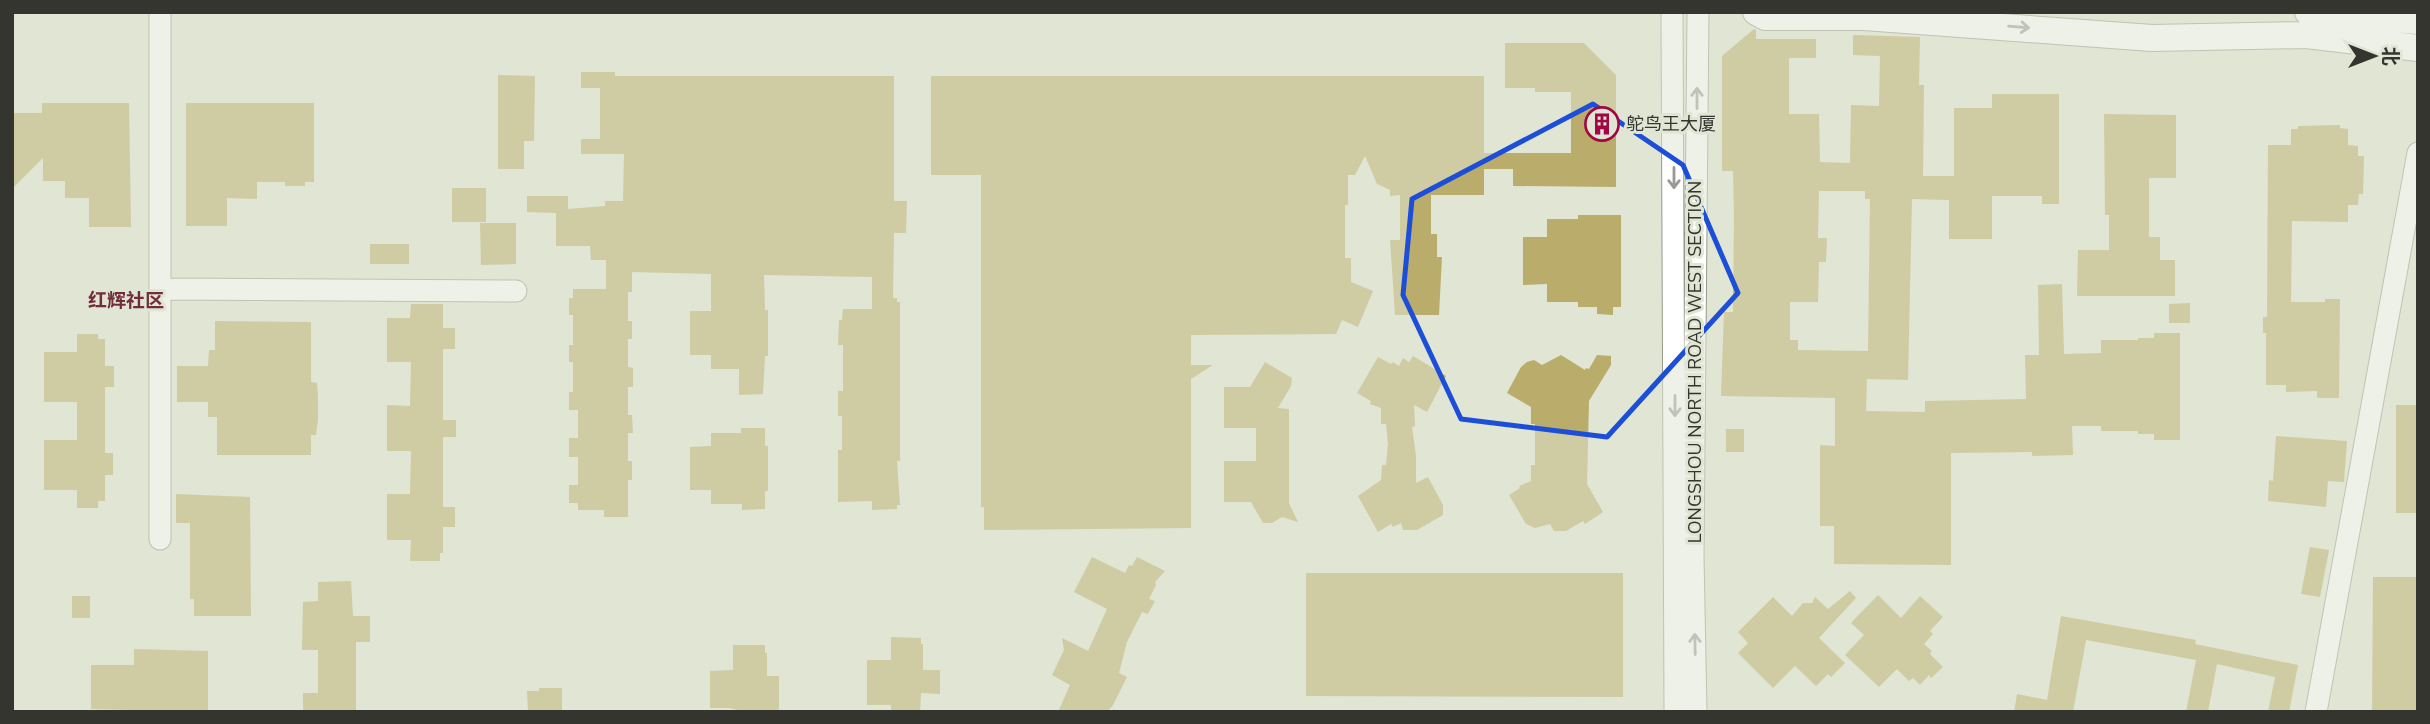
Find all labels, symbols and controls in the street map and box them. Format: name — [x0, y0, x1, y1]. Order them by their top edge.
one-way arrow — [2007, 21, 2029, 34]
north arrow — [2339, 21, 2409, 91]
text: 北 — [2377, 46, 2403, 66]
one-way arrow — [1690, 86, 1704, 109]
building icon: 鸵鸟王大厦 — [1583, 105, 1621, 143]
place label: 鸵鸟王大厦 — [1626, 112, 1716, 136]
one-way arrow — [1667, 167, 1680, 190]
street label: LONGSHOU NORTH ROAD WEST SECTION — [1683, 181, 1707, 543]
district label: 红辉社区 — [88, 288, 164, 314]
one-way arrow — [1668, 394, 1682, 417]
one-way arrow — [1688, 632, 1701, 655]

